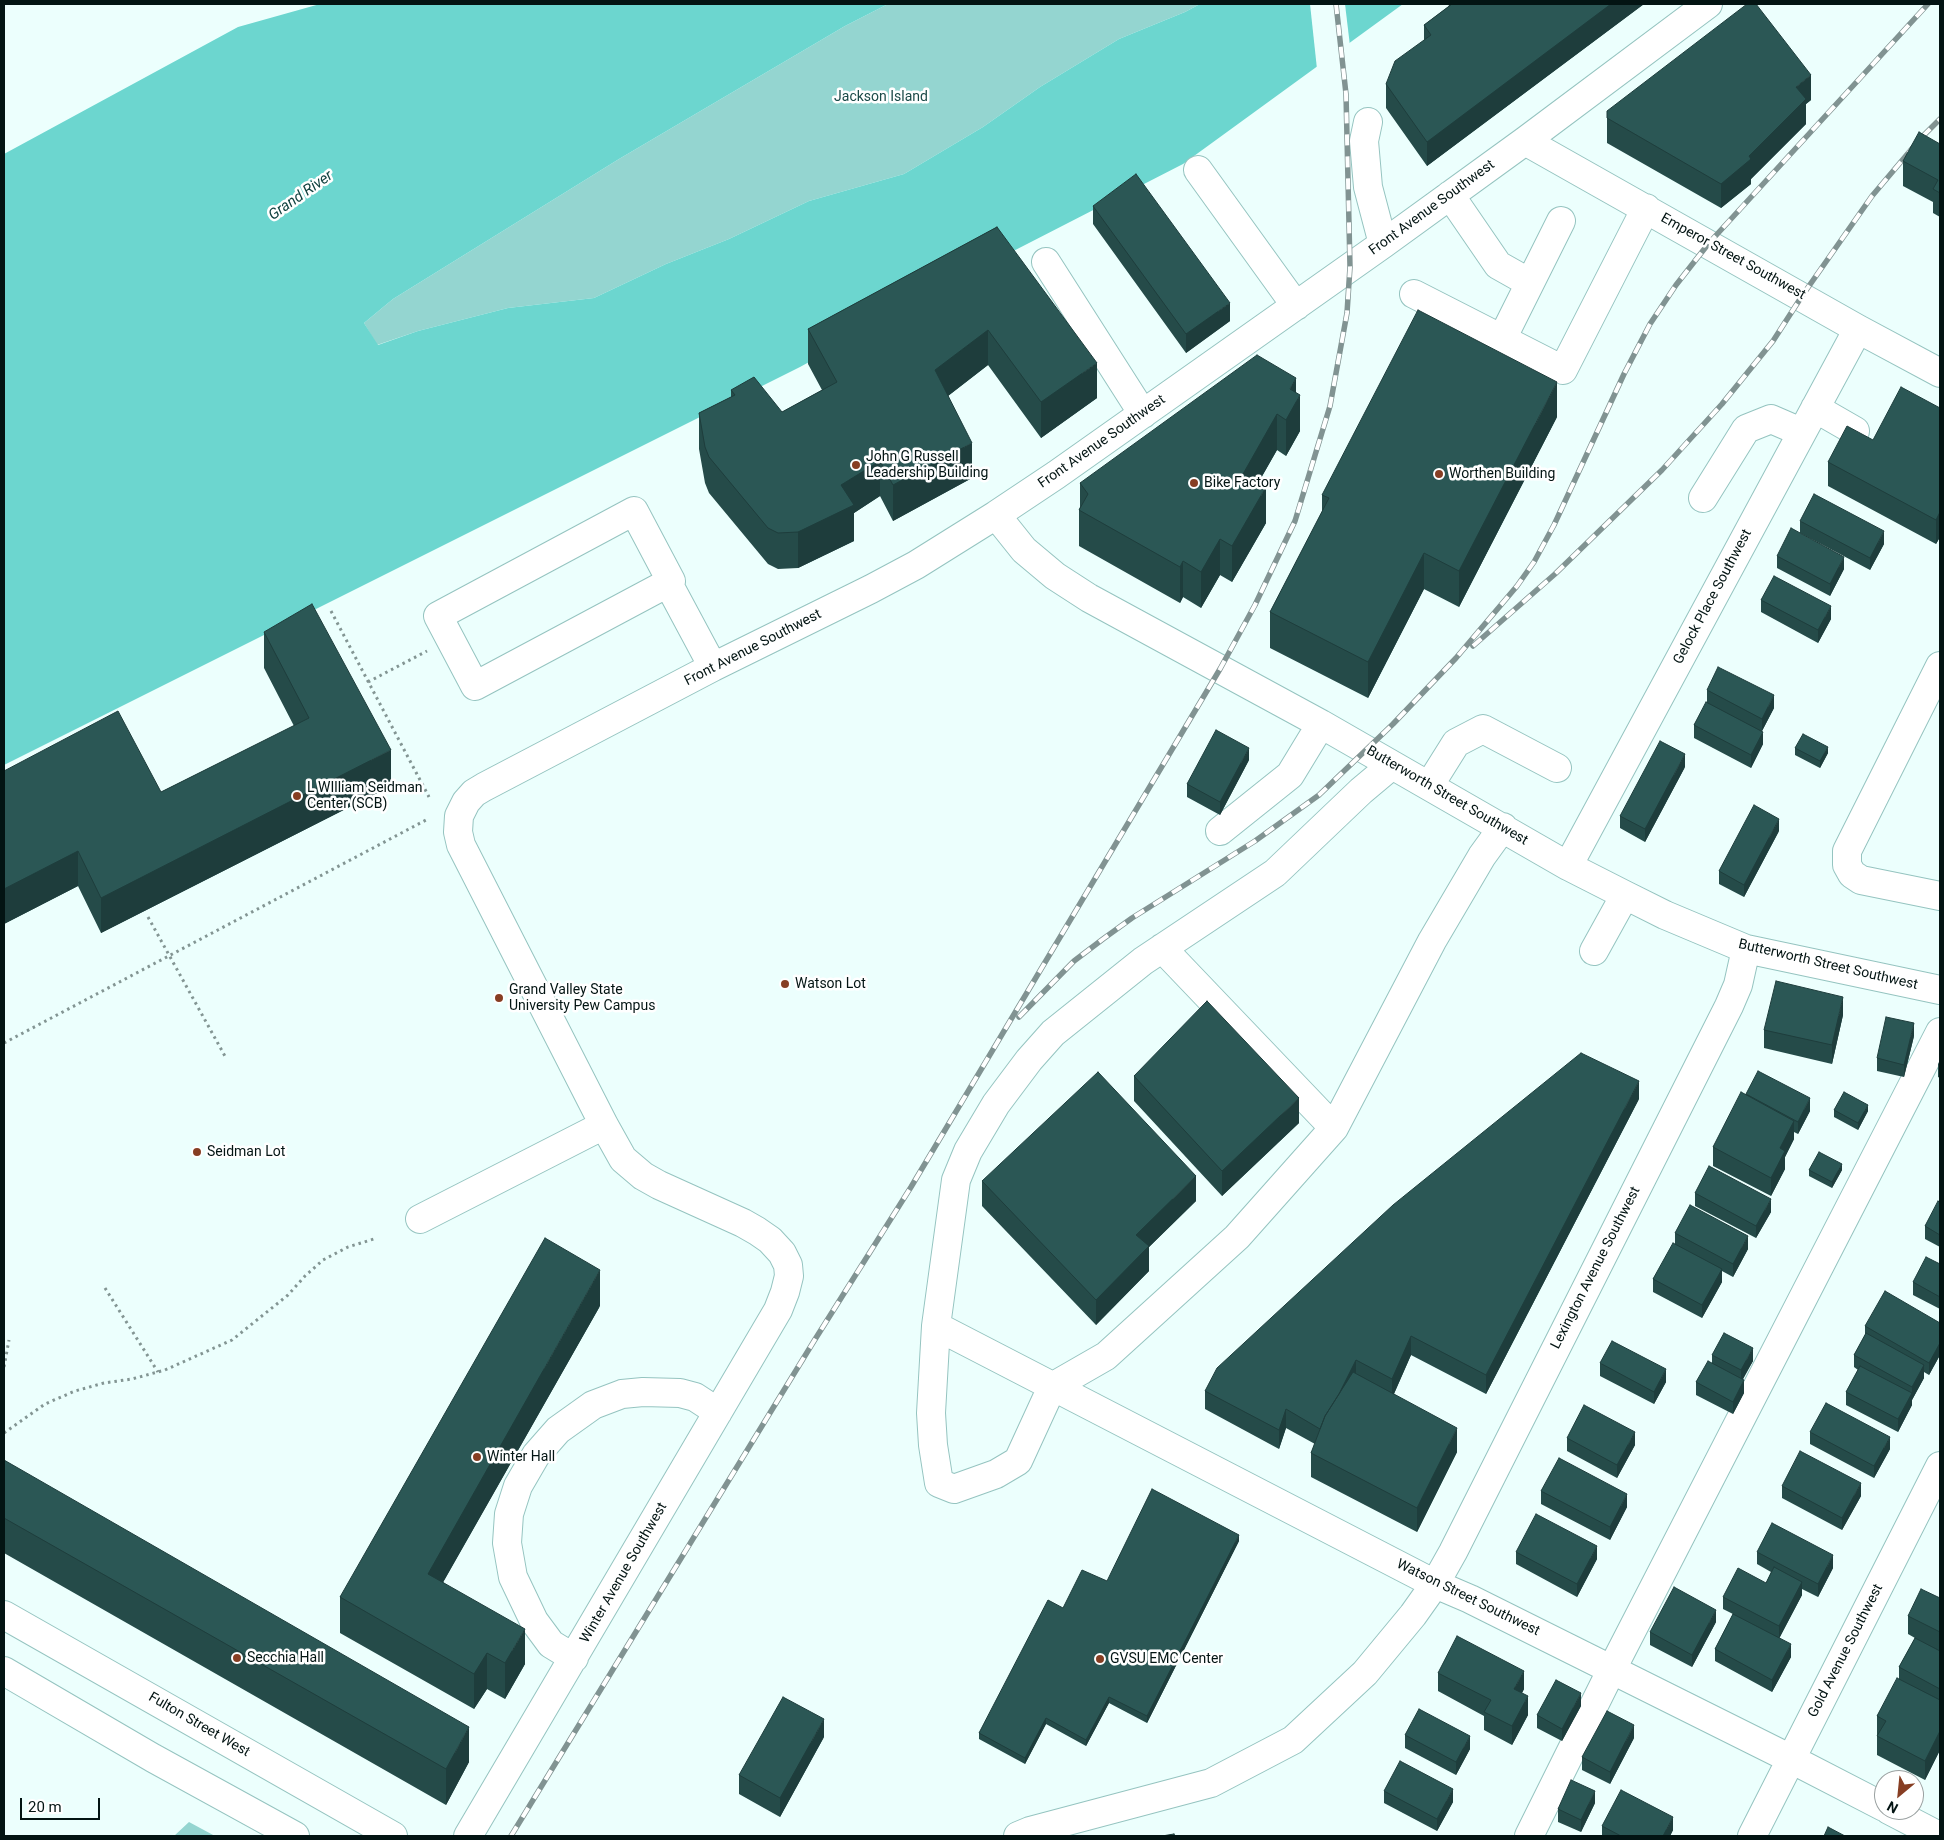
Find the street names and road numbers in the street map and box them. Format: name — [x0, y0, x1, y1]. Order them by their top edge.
street label: Front Avenue Southwest — [1366, 157, 1498, 259]
street label: Emperor Street Southwest — [1658, 210, 1808, 304]
street label: Front Avenue Southwest — [1035, 392, 1169, 492]
street label: Gelock Place Southwest — [1670, 527, 1756, 667]
street label: Front Avenue Southwest — [682, 606, 824, 690]
street label: Butterworth Street Southwest — [1363, 743, 1531, 849]
street label: Butterworth Street Southwest — [1737, 936, 1919, 994]
street label: Lexington Avenue Southwest — [1548, 1184, 1644, 1352]
street label: Winter Avenue Southwest — [577, 1500, 671, 1646]
street label: Watson Street Southwest — [1394, 1556, 1542, 1640]
street label: Gold Avenue Southwest — [1805, 1581, 1887, 1721]
street label: Fulton Street West — [145, 1689, 253, 1761]

